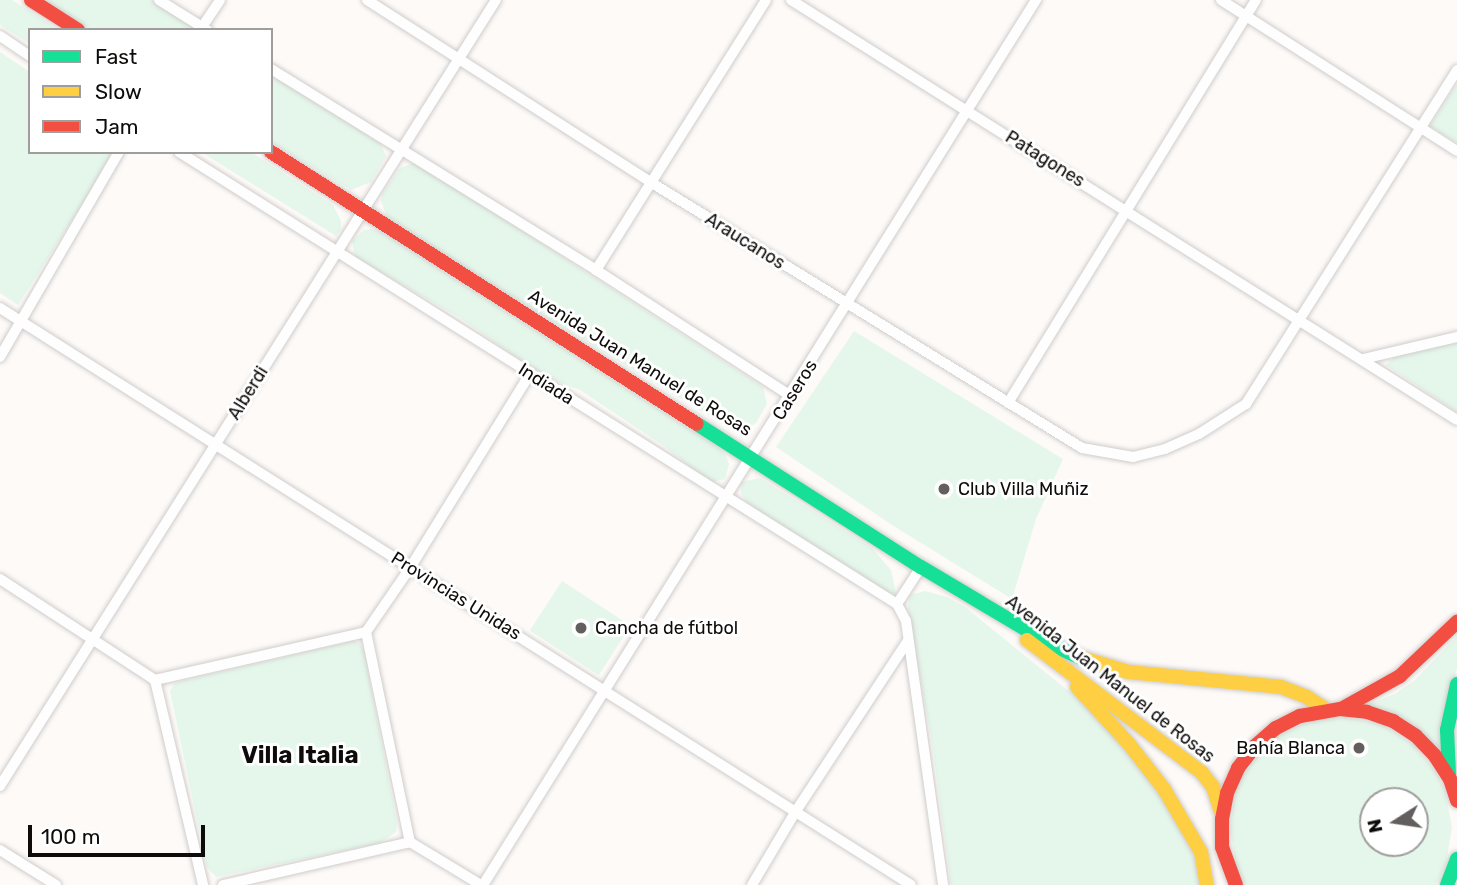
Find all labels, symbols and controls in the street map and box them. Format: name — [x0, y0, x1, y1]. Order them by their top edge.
legend — [28, 28, 273, 154]
text: Fast — [95, 44, 137, 69]
text: Slow — [95, 79, 142, 104]
text: Jam — [95, 114, 139, 139]
street label: Patagones — [1001, 126, 1089, 192]
street label: Araucanos — [701, 208, 789, 274]
street label: Avenida Juan Manuel de Rosas — [524, 285, 756, 441]
street label: Caseros — [768, 356, 822, 424]
street label: Indiada — [514, 359, 578, 409]
street label: Alberdi — [223, 362, 273, 424]
place label: Club Villa Muñiz — [958, 478, 1089, 500]
marker: Club Villa Muñiz — [936, 481, 952, 497]
street label: Provincias Unidas — [387, 547, 525, 645]
street label: Avenida Juan Manuel de Rosas — [1001, 591, 1219, 767]
place label: Cancha de fútbol — [595, 617, 738, 639]
marker: Cancha de fútbol — [573, 620, 589, 636]
place label: Bahía Blanca — [1236, 737, 1345, 759]
marker: Bahía Blanca — [1351, 740, 1367, 756]
district label: Villa Italia — [241, 742, 359, 770]
north arrow — [1359, 787, 1429, 857]
scale bar — [32, 812, 208, 856]
text: N — [1362, 817, 1388, 835]
text: 100 m — [41, 824, 100, 849]

